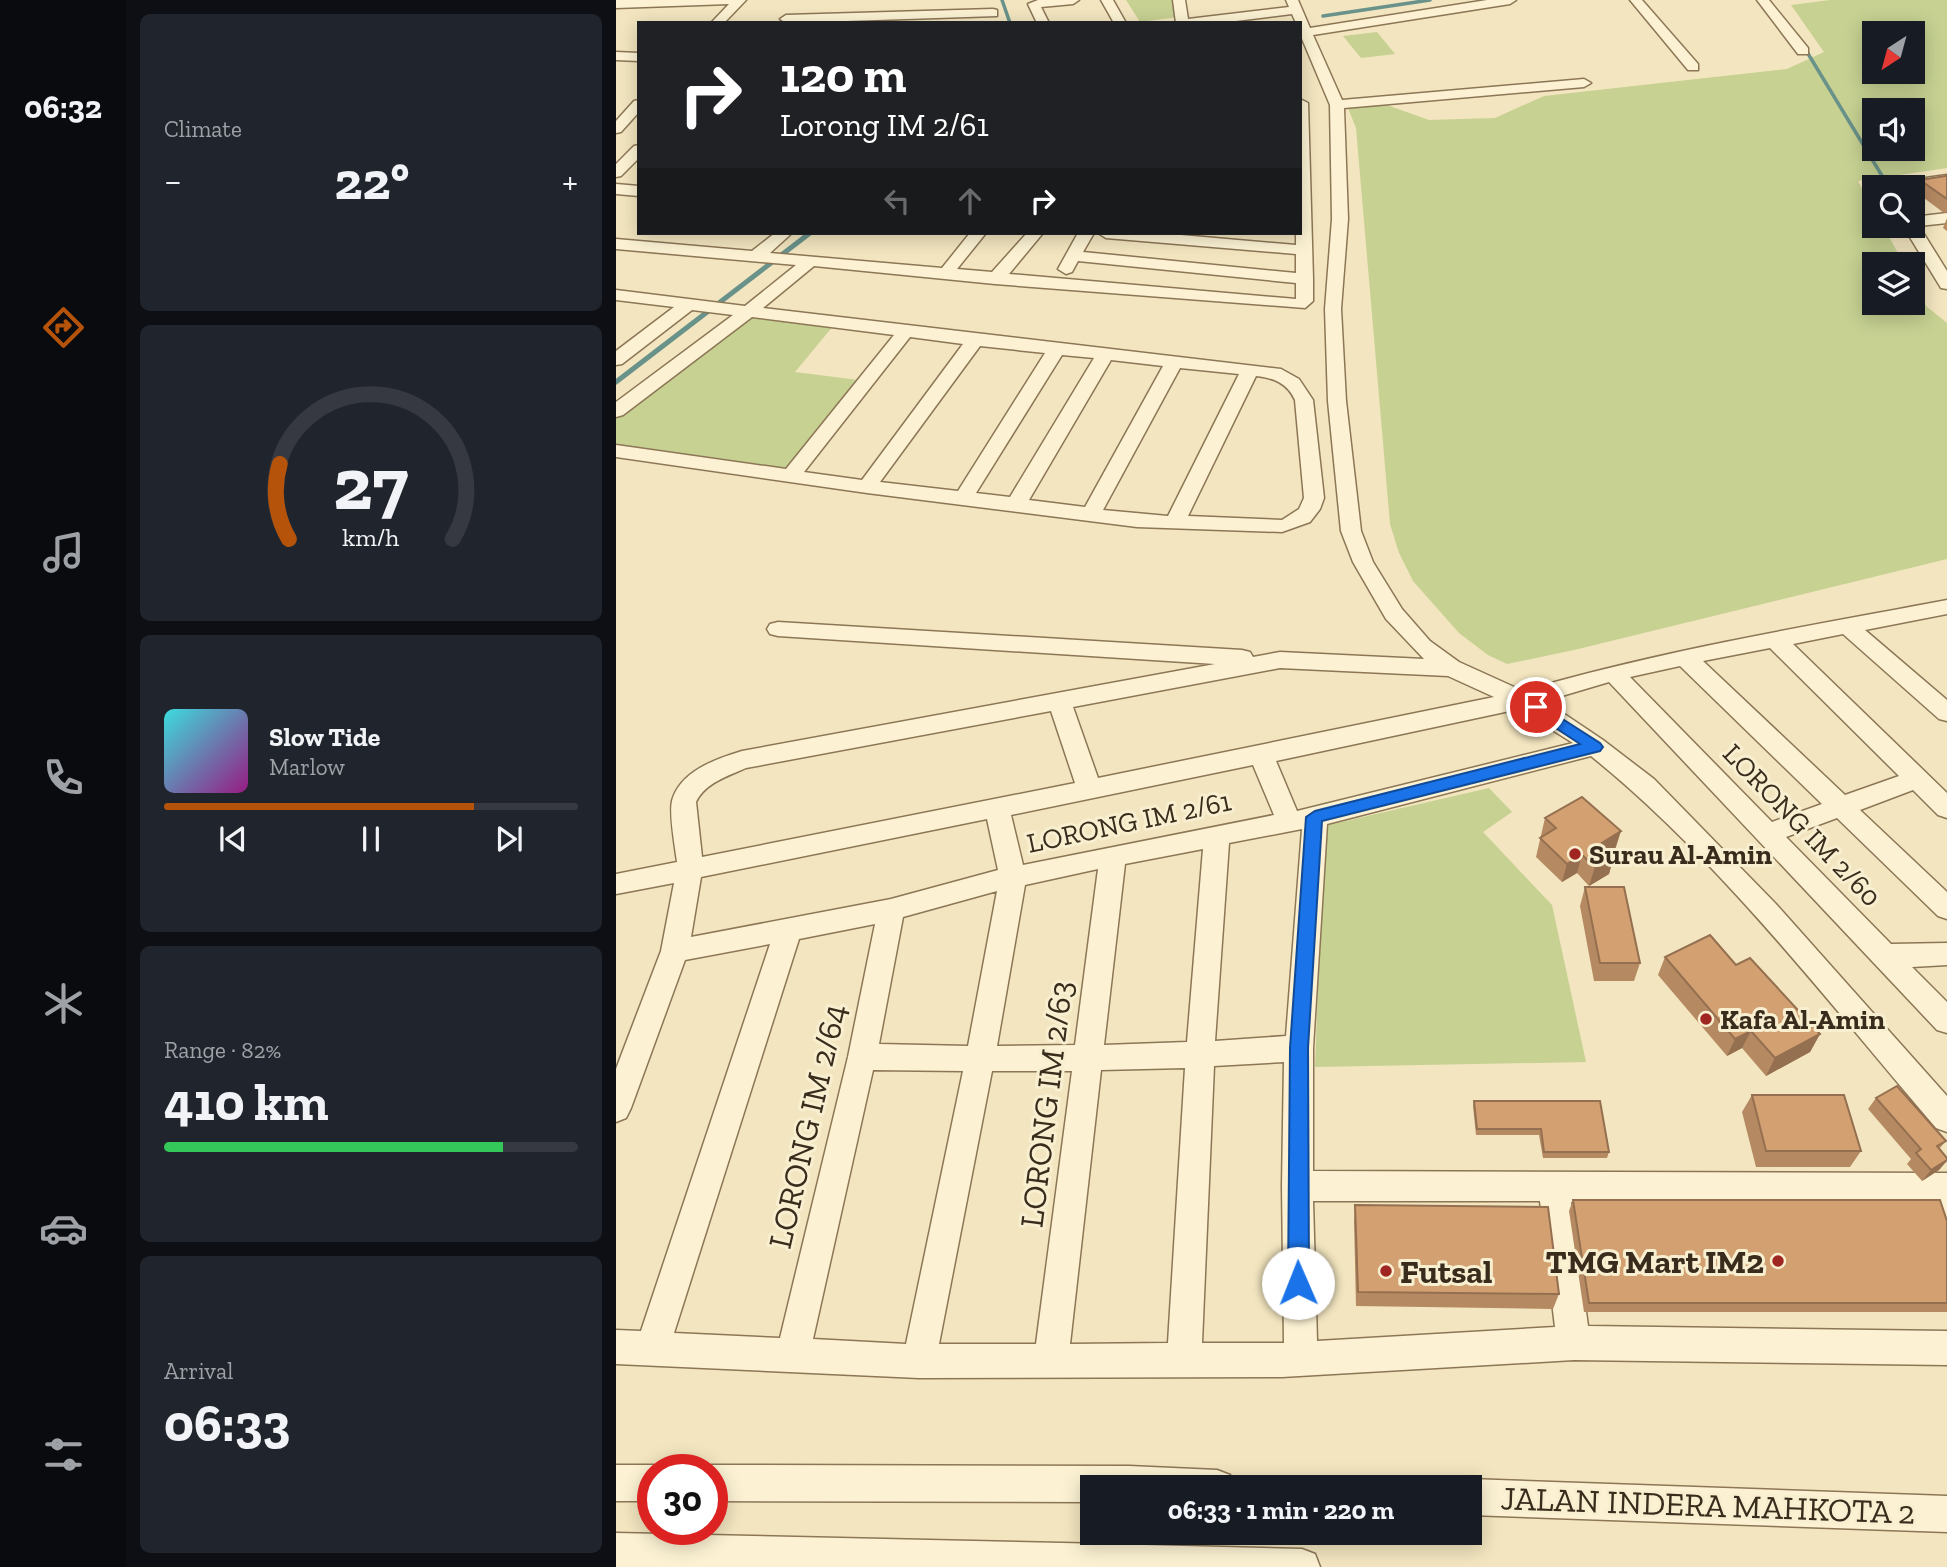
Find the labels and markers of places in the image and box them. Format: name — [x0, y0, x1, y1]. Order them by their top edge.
pin — [1506, 677, 1566, 737]
place label: Surau Al-Amin — [1589, 838, 1772, 871]
marker: Surau Al-Amin — [1567, 846, 1583, 862]
place label: Kafa Al-Amin — [1720, 1003, 1885, 1036]
marker: Kafa Al-Amin — [1698, 1011, 1714, 1027]
place label: TMG Mart IM2 — [1545, 1242, 1764, 1281]
place label: Futsal — [1400, 1252, 1492, 1291]
marker: TMG Mart IM2 — [1770, 1253, 1786, 1269]
marker: Futsal — [1378, 1263, 1394, 1279]

